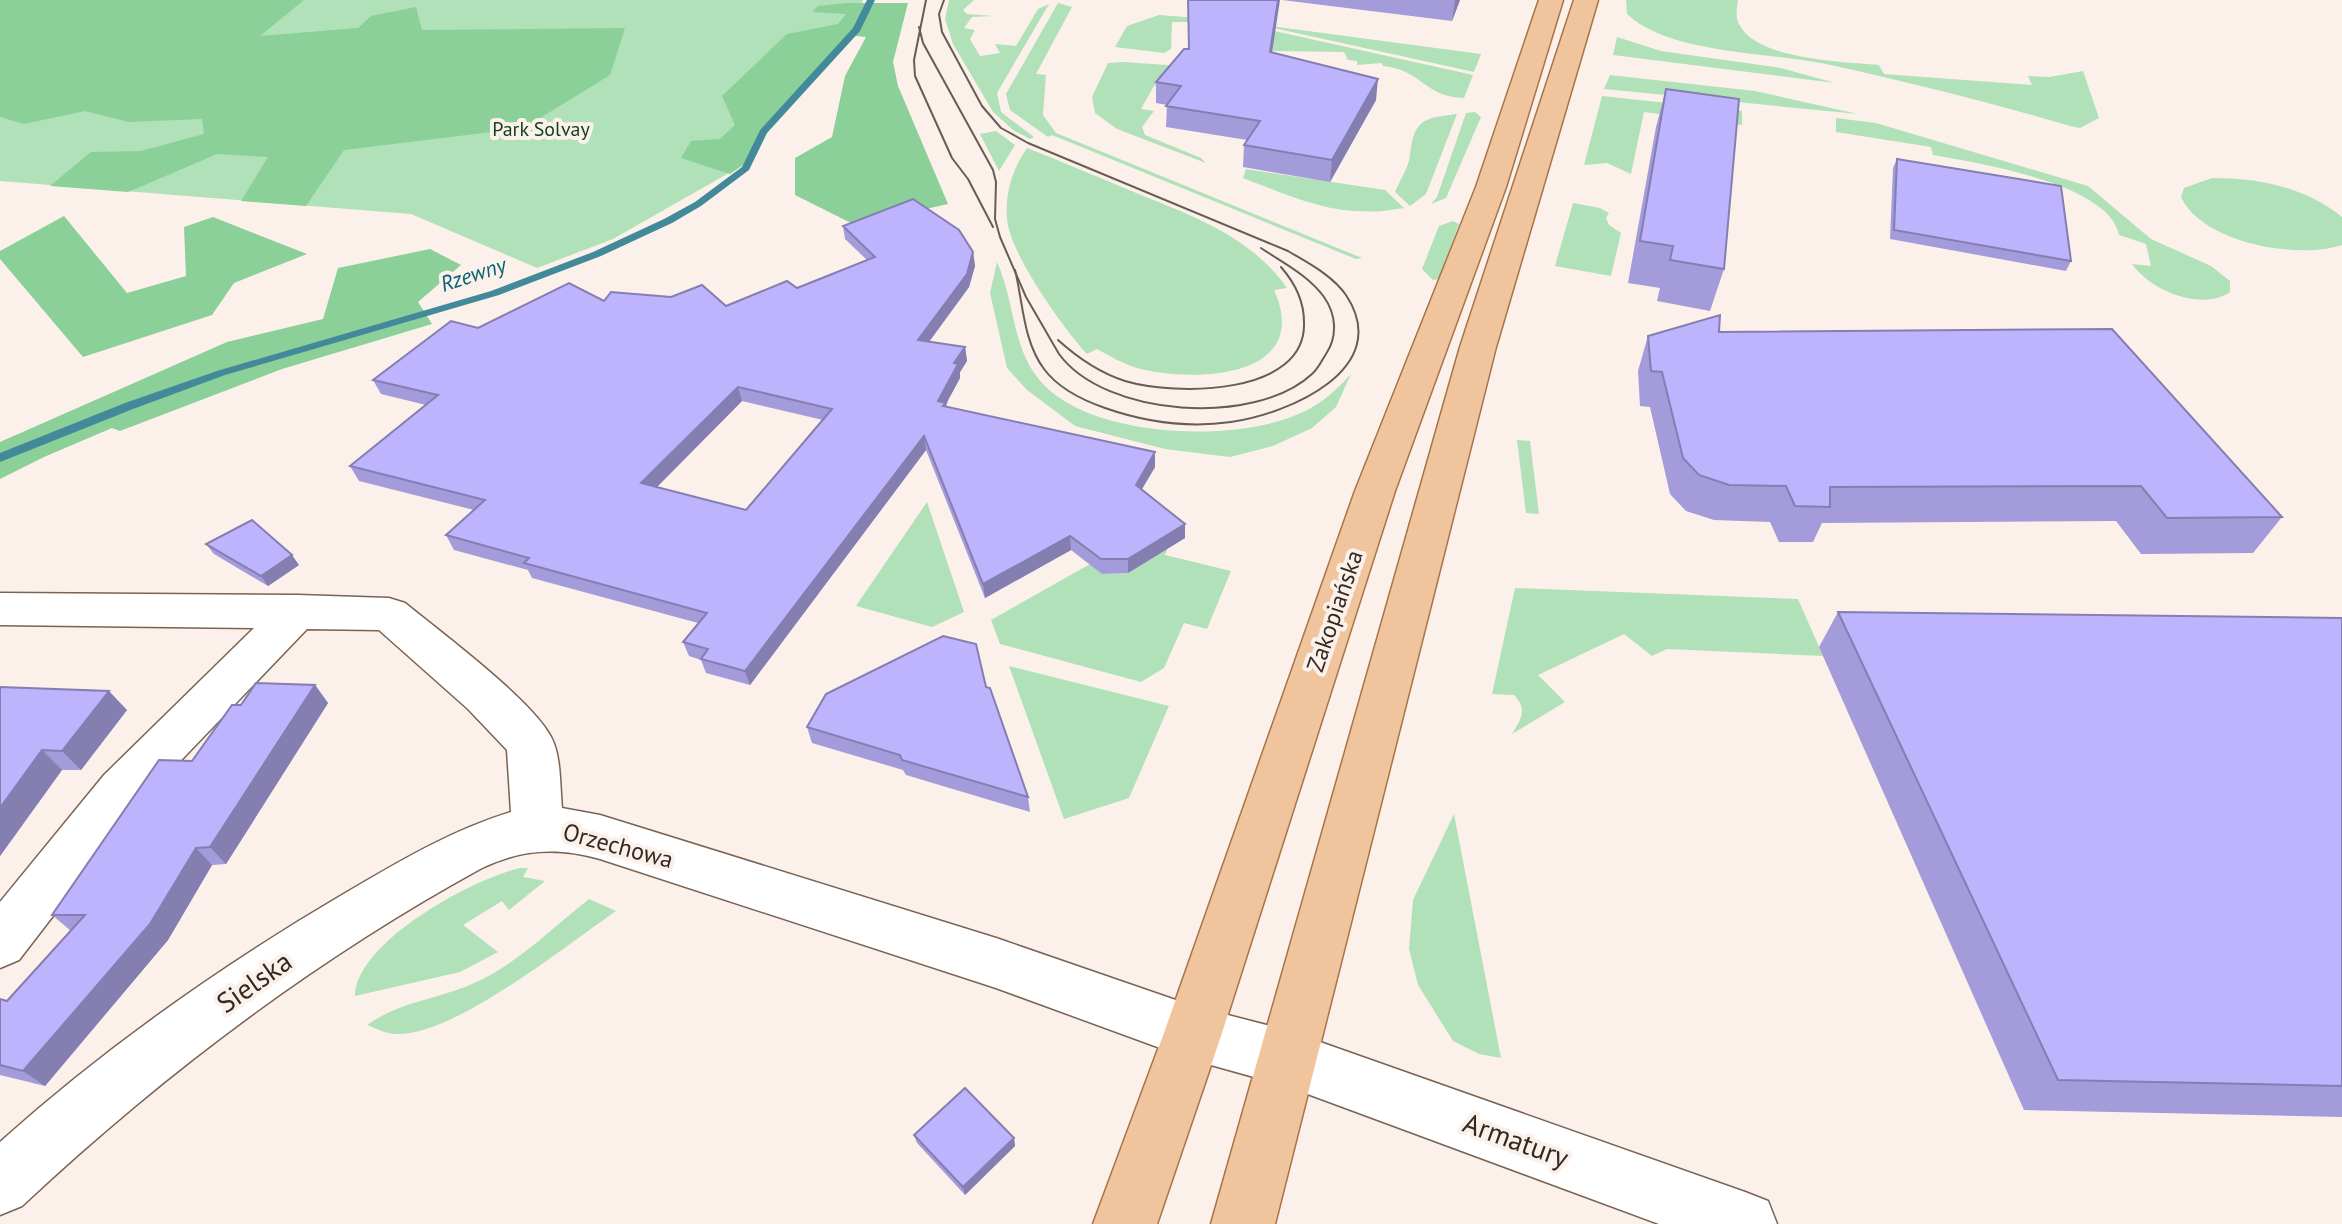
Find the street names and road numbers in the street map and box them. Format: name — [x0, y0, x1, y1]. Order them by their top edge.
street label: Zakopiańska — [1299, 546, 1370, 676]
street label: Orzechowa — [560, 816, 677, 875]
street label: Sielska — [209, 942, 299, 1021]
street label: Armatury — [1458, 1103, 1574, 1176]

